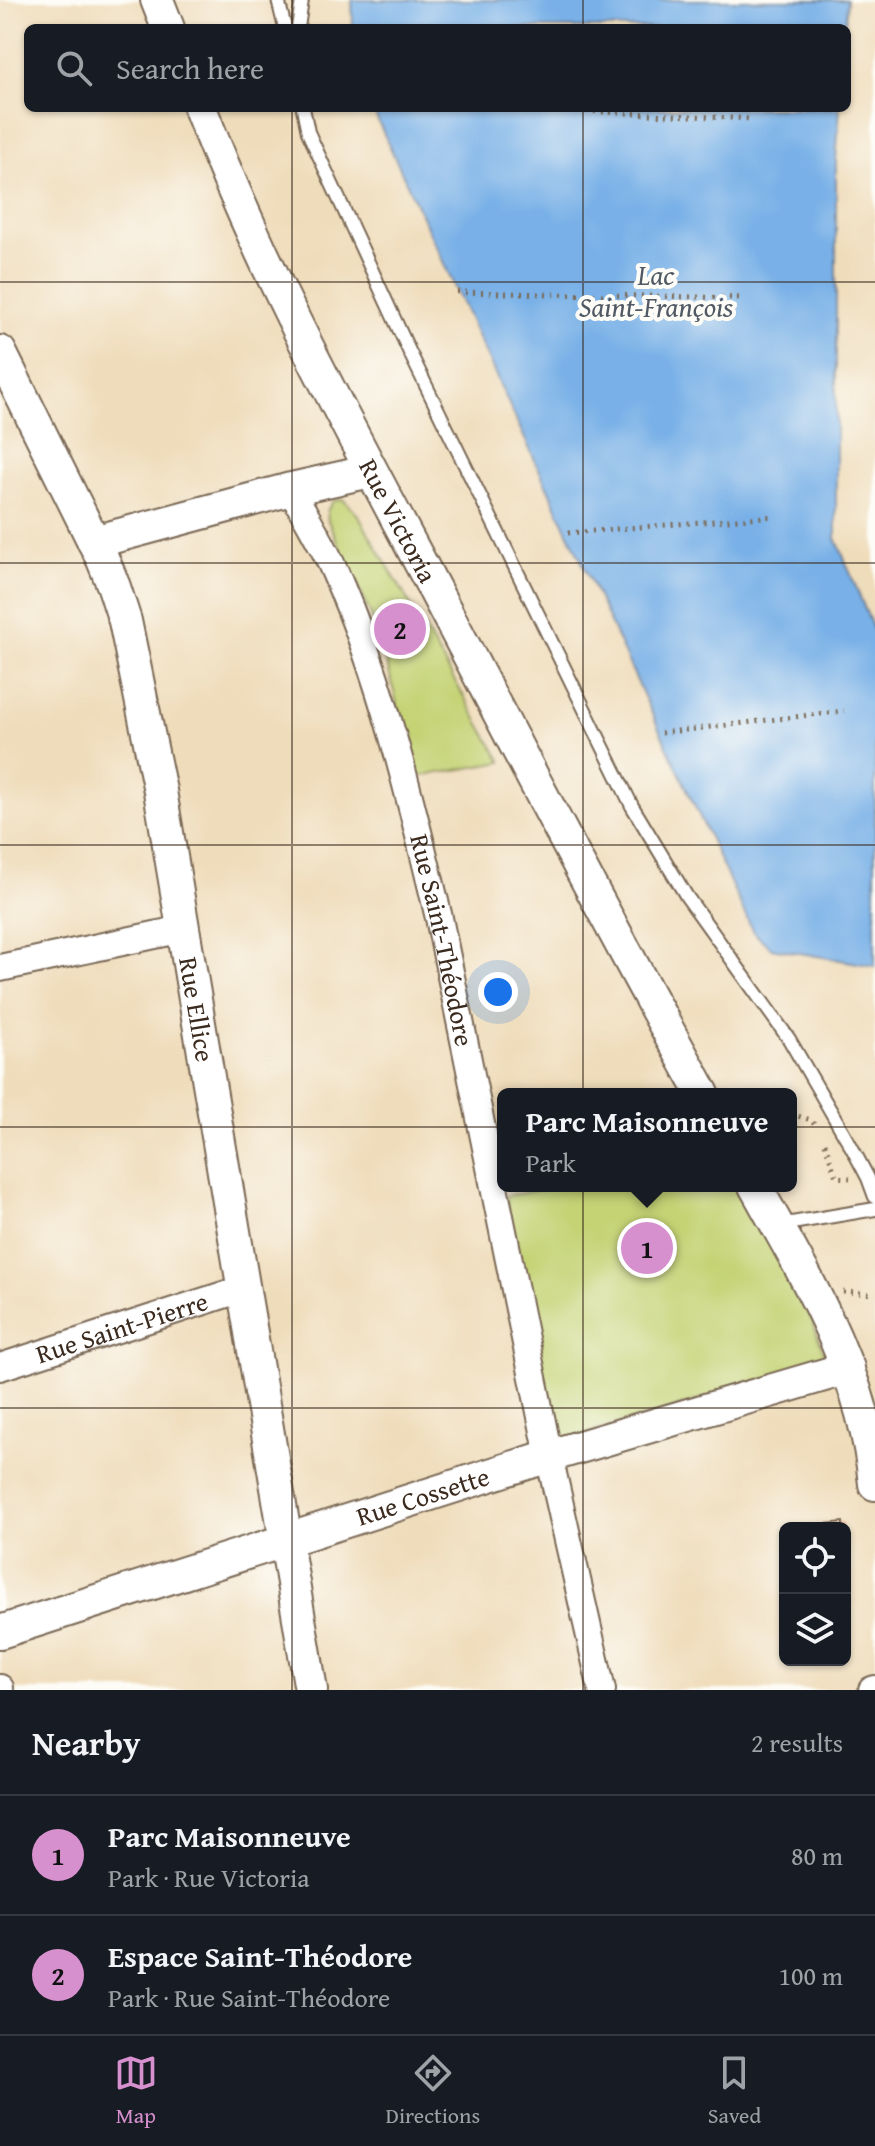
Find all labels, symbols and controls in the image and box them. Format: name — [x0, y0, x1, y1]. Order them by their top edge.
search box — [24, 24, 851, 112]
icon: search — [52, 46, 96, 90]
text: Search here — [116, 46, 264, 90]
water label: Lac Saint-François — [579, 254, 733, 327]
street label: Rue Victoria — [349, 451, 448, 590]
pin: 2 — [374, 599, 426, 659]
street label: Rue Saint-Théodore — [400, 830, 485, 1050]
street label: Rue Ellice — [169, 954, 225, 1065]
your location — [478, 972, 518, 1012]
popup — [497, 1088, 797, 1192]
text: Parc Maisonneuve — [526, 1099, 768, 1143]
text: Park — [526, 1143, 576, 1182]
pin: 1 — [621, 1218, 673, 1278]
street label: Rue Saint-Pierre — [31, 1281, 213, 1373]
street label: Rue Cossette — [351, 1456, 494, 1536]
map controls — [779, 1522, 851, 1666]
button: locate — [779, 1522, 851, 1594]
button: layers — [779, 1594, 851, 1666]
text: Nearby — [32, 1718, 141, 1767]
text: 2 results — [751, 1723, 843, 1762]
text: Parc Maisonneuve — [108, 1814, 351, 1858]
text: 1 — [51, 1836, 65, 1875]
text: 80 m — [791, 1836, 843, 1875]
text: Park · Rue Victoria — [108, 1858, 310, 1897]
text: Espace Saint-Théodore — [108, 1934, 412, 1978]
text: 2 — [51, 1956, 65, 1995]
text: 100 m — [778, 1956, 843, 1995]
text: Park · Rue Saint-Théodore — [108, 1978, 390, 2017]
tab: Map — [114, 2051, 158, 2131]
tab: Directions — [386, 2051, 480, 2131]
tab: Saved — [708, 2051, 761, 2131]

